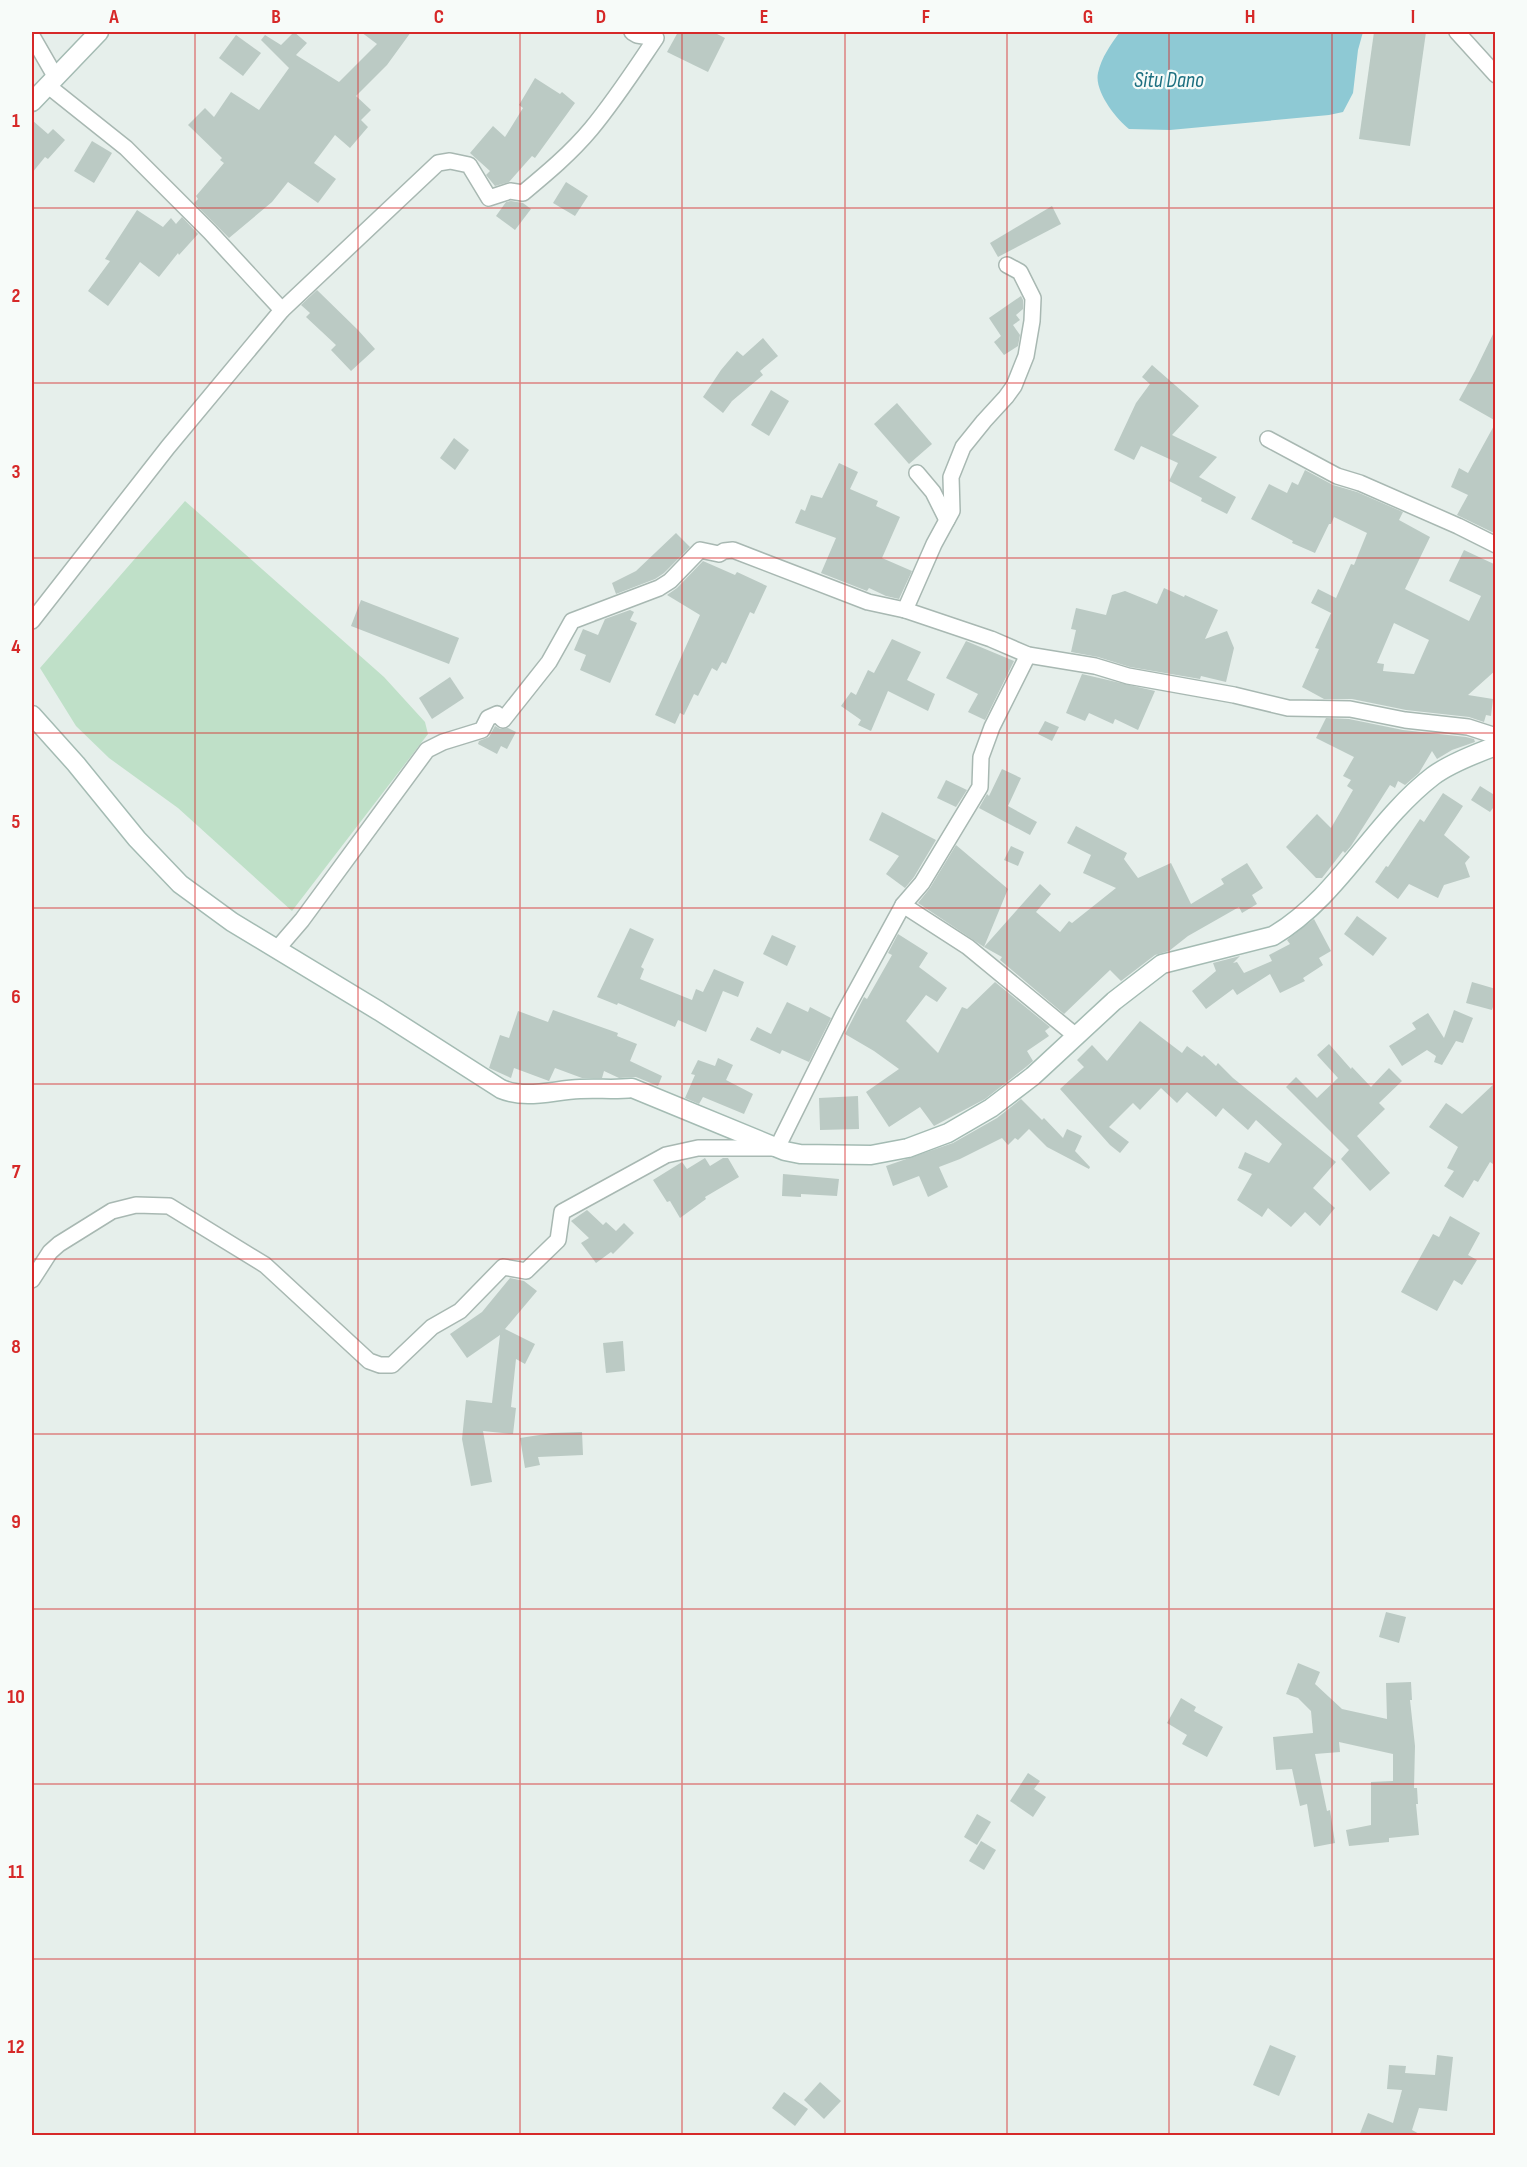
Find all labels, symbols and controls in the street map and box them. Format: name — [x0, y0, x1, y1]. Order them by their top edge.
text: A — [108, 5, 119, 29]
text: B — [271, 5, 281, 29]
text: C — [434, 5, 444, 29]
text: D — [596, 5, 606, 29]
text: E — [760, 5, 768, 29]
text: F — [922, 5, 930, 29]
text: G — [1083, 5, 1093, 29]
text: H — [1245, 5, 1255, 29]
text: I — [1411, 5, 1415, 29]
water label: Situ Dano — [1134, 67, 1204, 94]
text: 1 — [12, 109, 20, 133]
text: 2 — [12, 284, 20, 308]
text: 3 — [12, 460, 21, 484]
text: 4 — [11, 635, 21, 659]
text: 5 — [12, 810, 21, 834]
text: 6 — [11, 985, 21, 1009]
text: 7 — [12, 1160, 21, 1184]
text: 8 — [11, 1335, 21, 1359]
text: 9 — [11, 1510, 21, 1534]
text: 10 — [7, 1685, 25, 1709]
text: 11 — [8, 1860, 24, 1884]
text: 12 — [8, 2035, 24, 2059]

